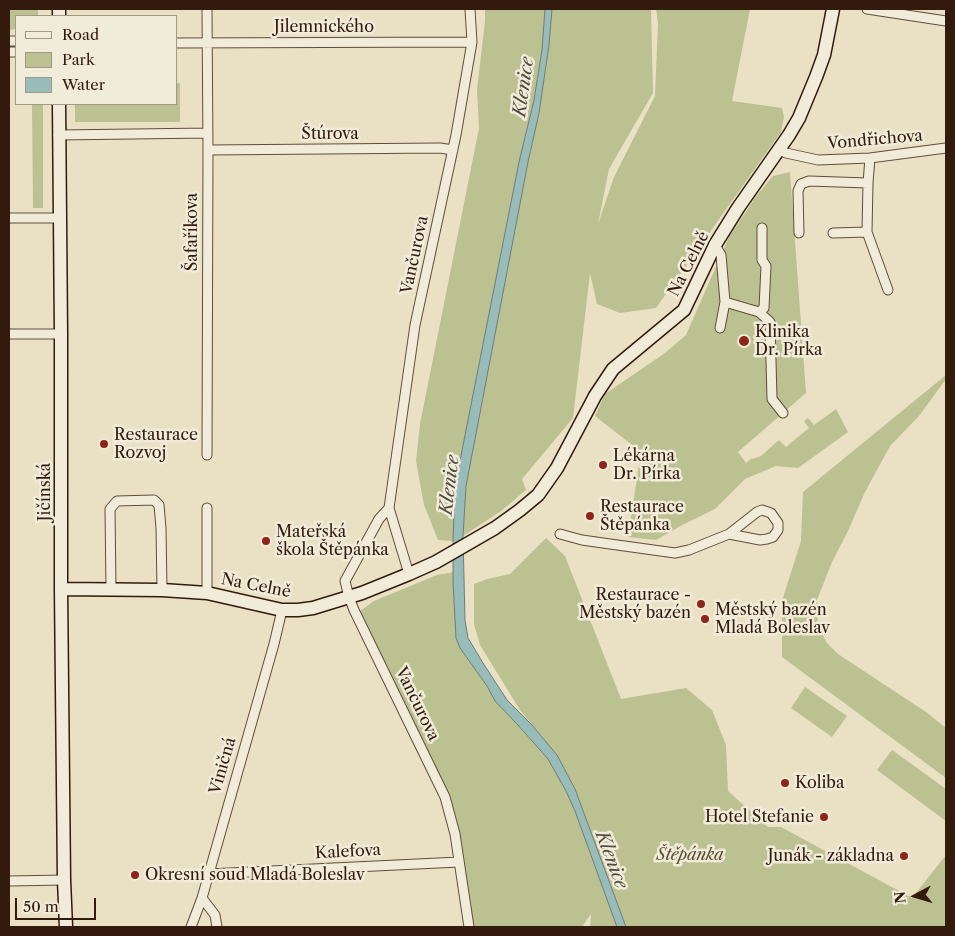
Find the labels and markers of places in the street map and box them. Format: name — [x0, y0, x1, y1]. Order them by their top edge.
place label: Klinika Dr. Pírka — [755, 322, 822, 360]
marker: Klinika Dr. Pírka — [737, 334, 751, 348]
place label: Restaurace Rozvoj — [114, 425, 198, 463]
marker: Restaurace Rozvoj — [98, 438, 110, 450]
place label: Lékárna Dr. Pírka — [613, 446, 680, 484]
marker: Lékárna Dr. Pírka — [597, 459, 609, 471]
place label: Restaurace Štěpánka — [600, 497, 684, 535]
marker: Restaurace Štěpánka — [584, 510, 596, 522]
place label: Mateřská škola Štěpánka — [276, 522, 389, 560]
marker: Mateřská škola Štěpánka — [260, 535, 272, 547]
place label: Restaurace - Městský bazén — [579, 585, 691, 623]
marker: Restaurace - Městský bazén — [695, 598, 707, 610]
place label: Městský bazén Mladá Boleslav — [715, 600, 830, 638]
marker: Městský bazén Mladá Boleslav — [699, 613, 711, 625]
place label: Koliba — [795, 773, 844, 793]
marker: Koliba — [779, 777, 791, 789]
place label: Hotel Stefanie — [705, 807, 814, 827]
marker: Hotel Stefanie — [818, 811, 830, 823]
place label: Junák - základna — [768, 846, 894, 866]
marker: Junák - základna — [898, 850, 910, 862]
place label: Okresní soud Mladá Boleslav — [145, 865, 365, 885]
marker: Okresní soud Mladá Boleslav — [129, 869, 141, 881]

